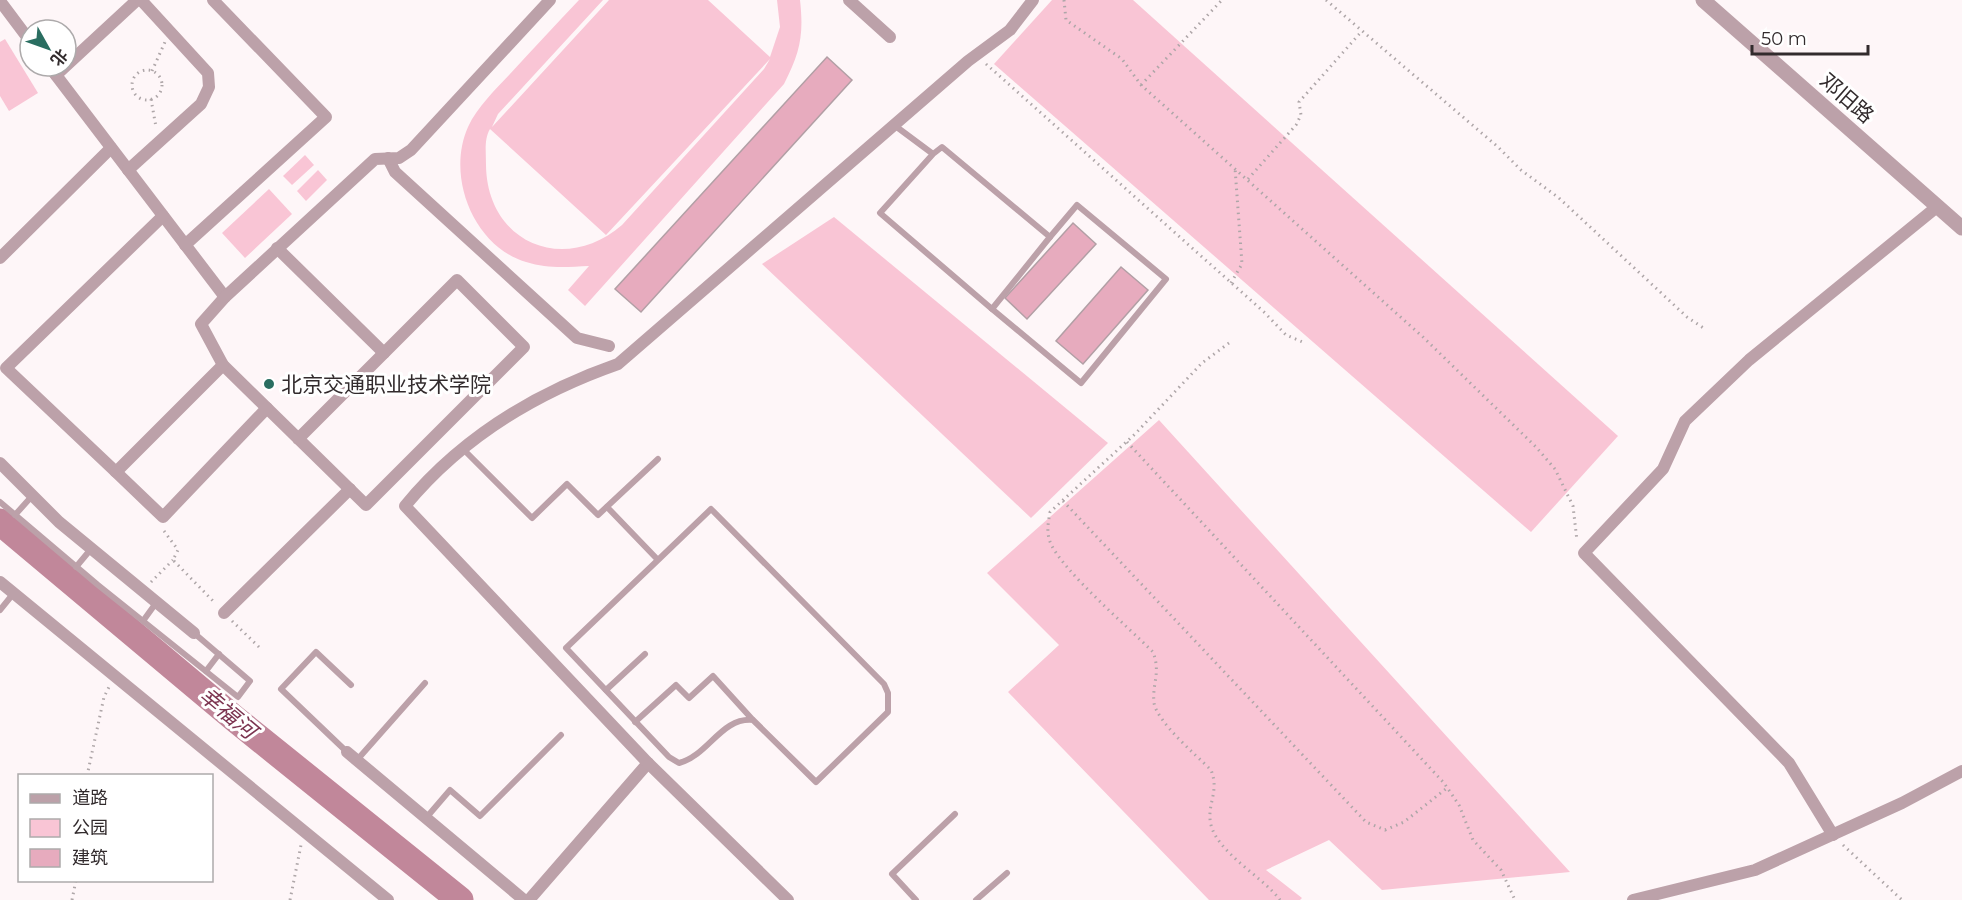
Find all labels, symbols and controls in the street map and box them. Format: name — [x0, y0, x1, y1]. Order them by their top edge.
north arrow — [18, 18, 78, 78]
scale bar — [1752, 18, 1868, 56]
text: 50 m — [1761, 28, 1807, 50]
text: 北 — [47, 45, 72, 70]
street label: 邓旧路 — [1815, 68, 1879, 128]
place label: 北京交通职业技术学院 — [281, 372, 491, 397]
marker: 北京交通职业技术学院 — [262, 377, 276, 391]
water label: 幸福河 — [194, 681, 265, 747]
legend — [18, 774, 213, 882]
text: 道路 — [72, 787, 108, 809]
text: 公园 — [72, 817, 108, 839]
text: 建筑 — [72, 847, 108, 869]

